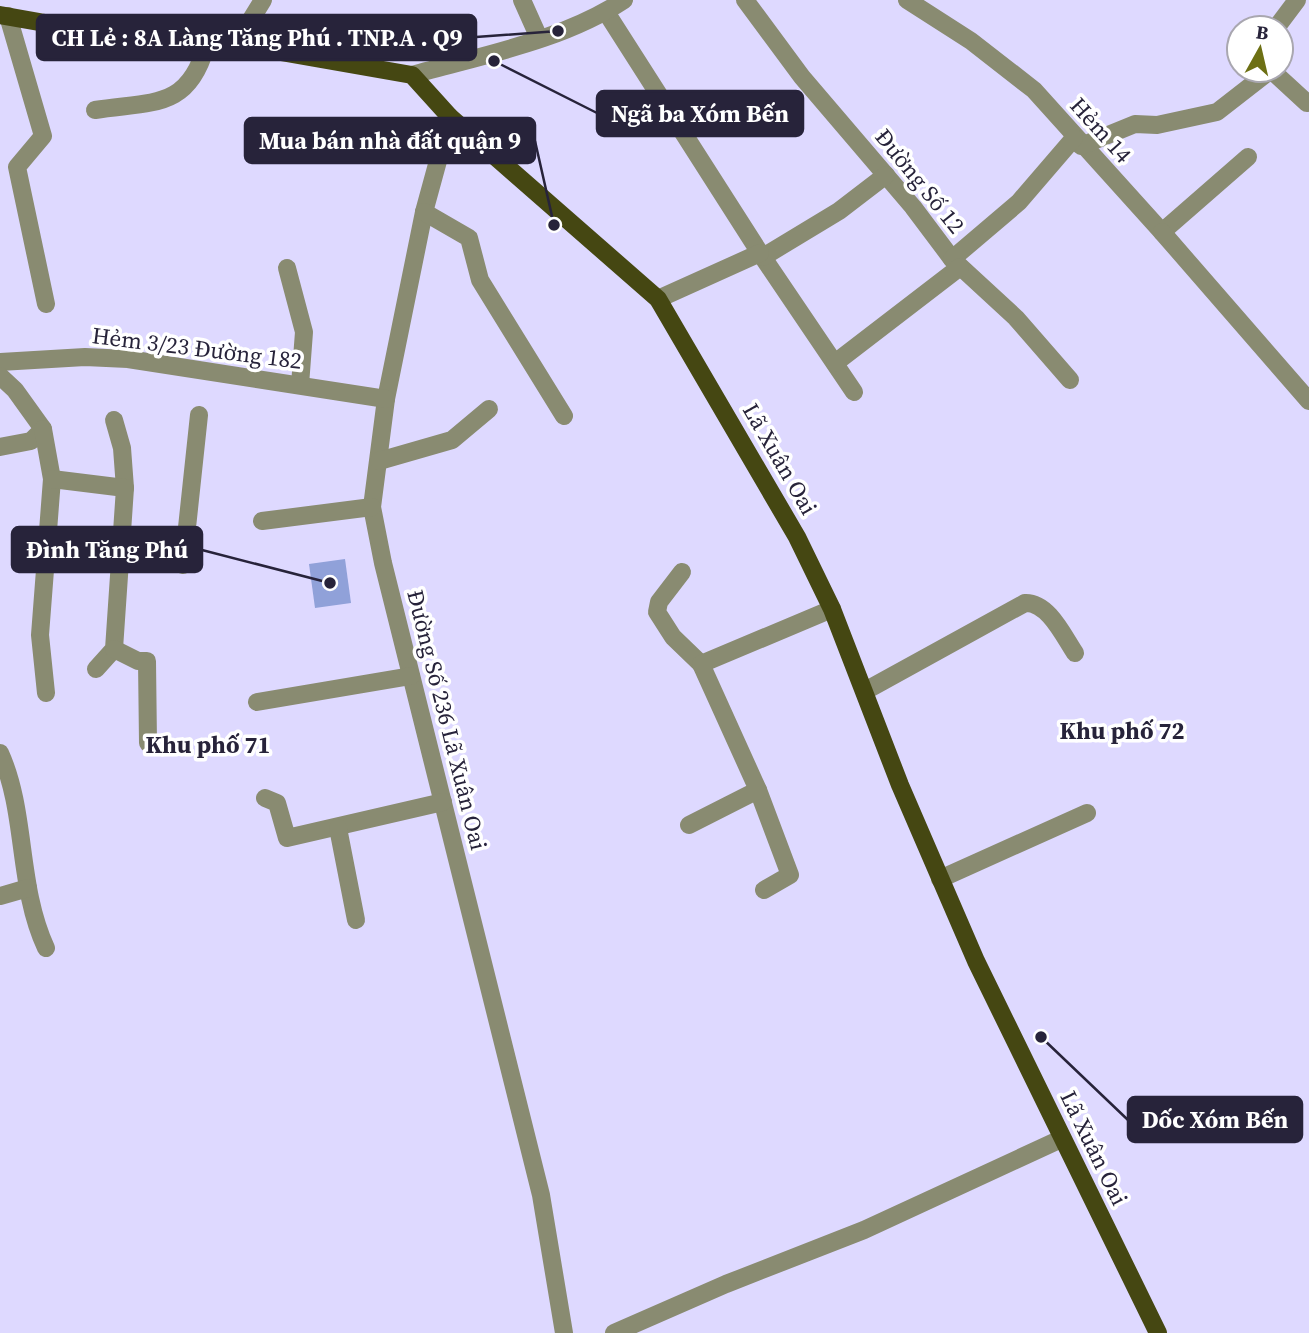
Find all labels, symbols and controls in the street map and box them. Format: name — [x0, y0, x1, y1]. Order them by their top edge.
north arrow — [1225, 14, 1295, 84]
callout: CH Lẻ : 8A Làng Tăng Phú . TNP.A . Q9 — [37, 15, 476, 60]
text: B — [1254, 18, 1270, 46]
text: CH Lẻ : 8A Làng Tăng Phú . TNP.A . Q9 — [51, 21, 463, 54]
street label: Hẻm 14 — [1063, 90, 1139, 170]
callout: Ngã ba Xóm Bến — [597, 91, 803, 136]
text: Ngã ba Xóm Bến — [611, 97, 789, 130]
callout: Mua bán nhà đất quận 9 — [245, 118, 535, 163]
street label: Đường Số 12 — [868, 122, 972, 240]
text: Mua bán nhà đất quận 9 — [259, 124, 521, 157]
street label: Hẻm 3/23 Đường 182 — [90, 319, 304, 377]
street label: Lã Xuân Oai — [735, 397, 825, 521]
callout: Đình Tăng Phú — [12, 527, 202, 572]
text: Đình Tăng Phú — [26, 533, 188, 566]
street label: Đường Số 236 Lã Xuân Oai — [399, 587, 495, 854]
district label: Khu phố 72 — [1059, 714, 1185, 747]
district label: Khu phố 71 — [145, 728, 271, 761]
street label: Lã Xuân Oai — [1052, 1085, 1136, 1211]
callout: Dốc Xóm Bến — [1128, 1097, 1302, 1142]
text: Dốc Xóm Bến — [1142, 1103, 1289, 1136]

